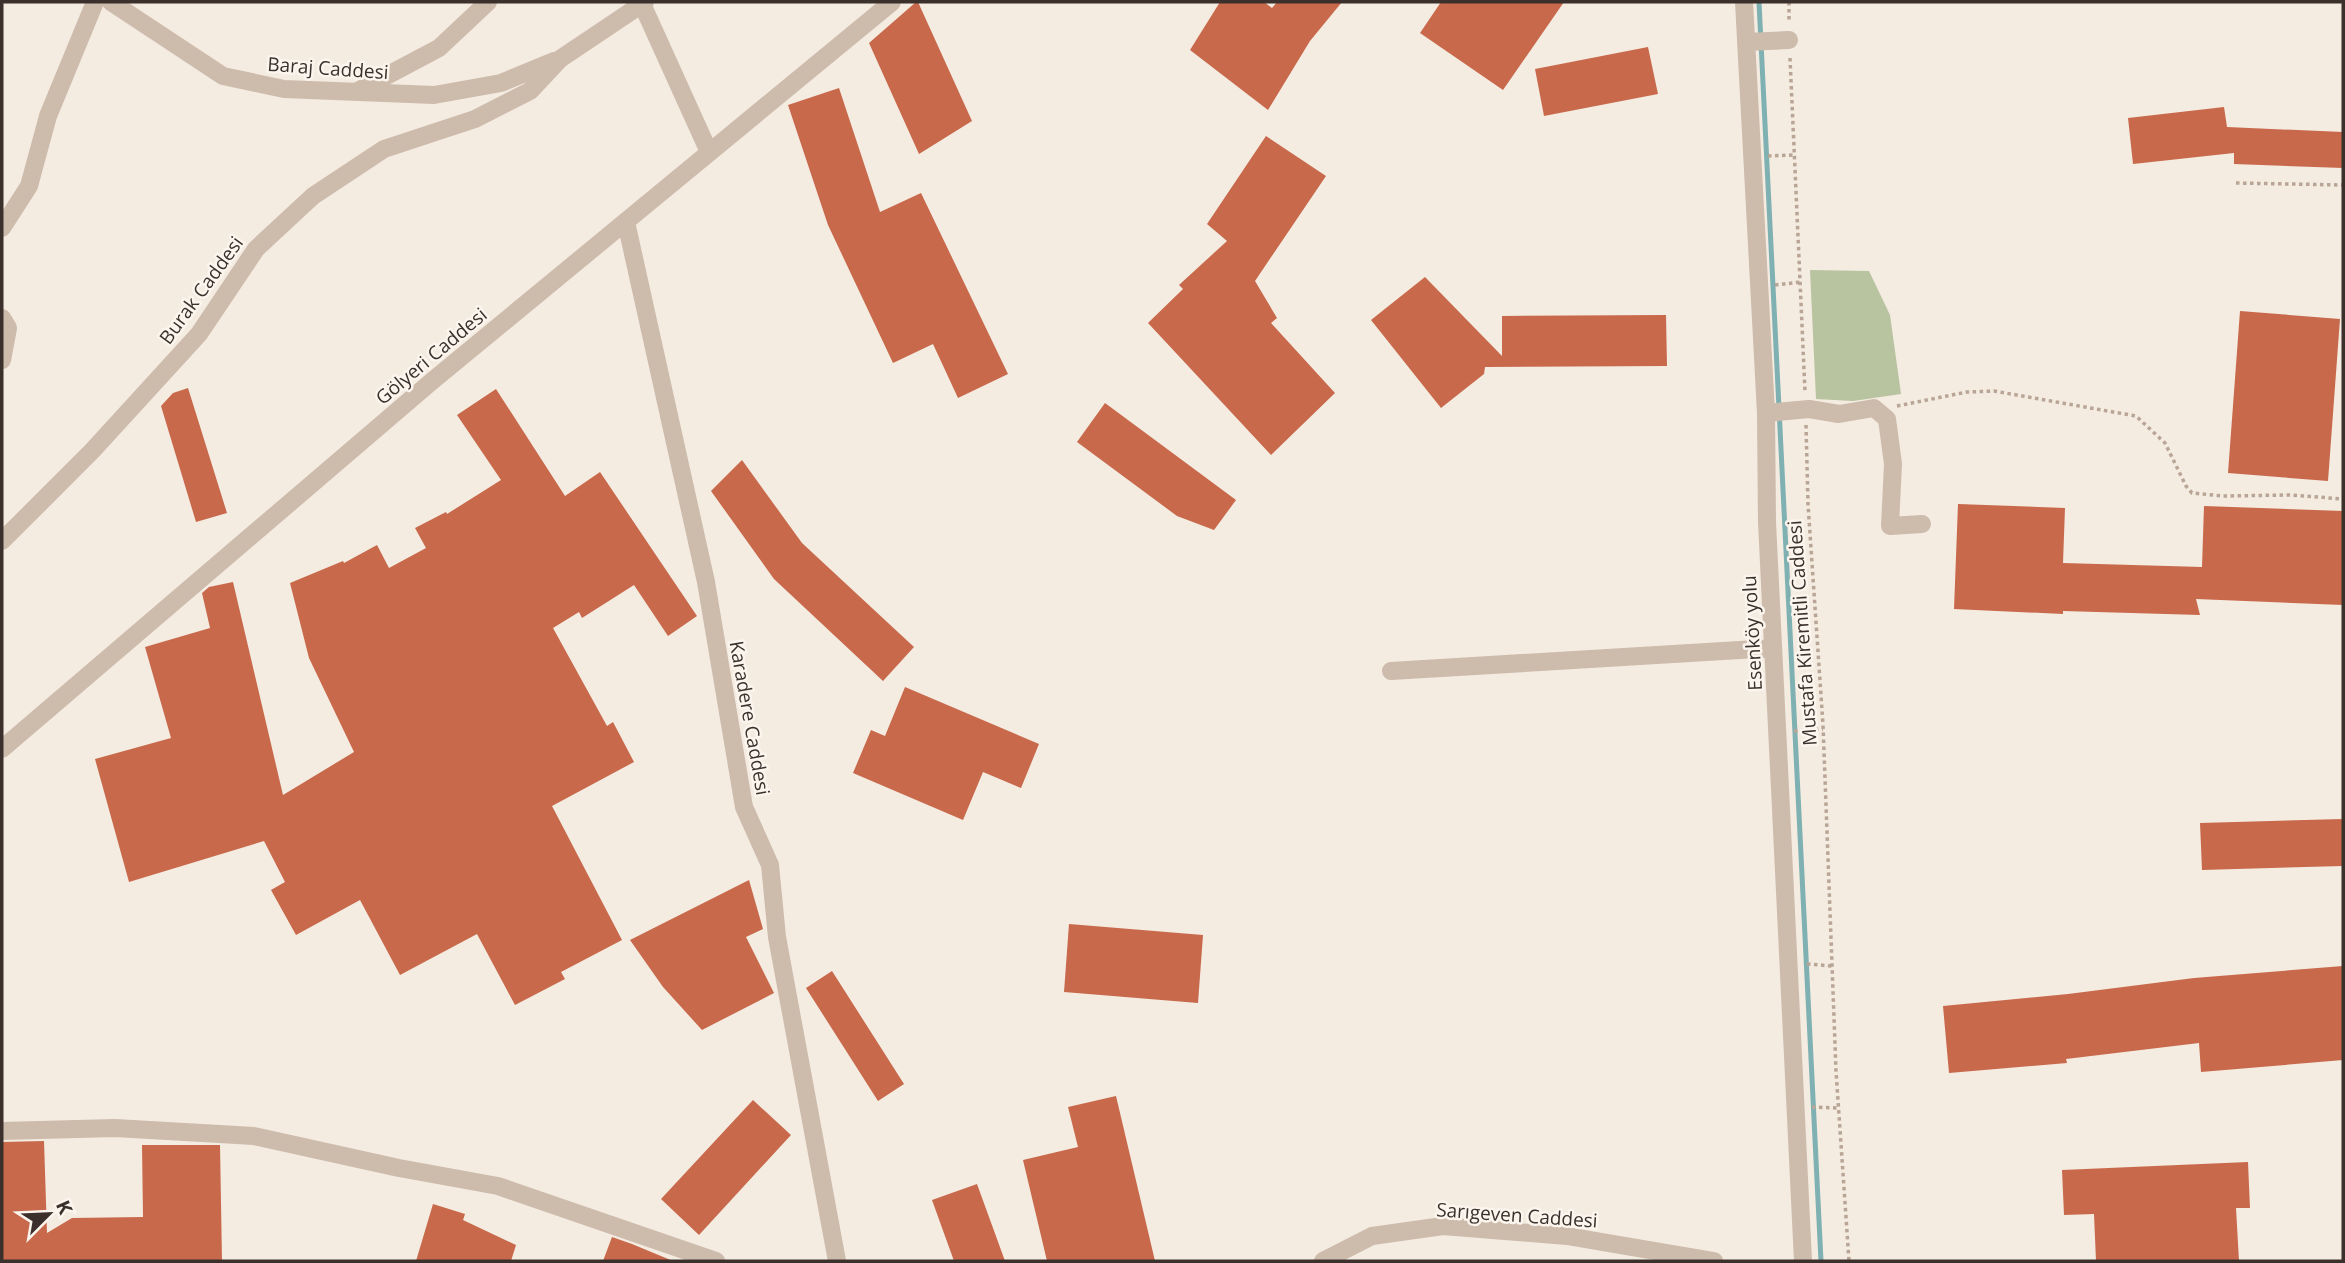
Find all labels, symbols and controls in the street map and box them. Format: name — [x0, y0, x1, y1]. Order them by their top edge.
street label: Baraj Caddesi — [267, 51, 389, 85]
street label: Burak Caddesi — [153, 231, 249, 349]
street label: Gölyeri Caddesi — [370, 302, 492, 410]
street label: Mustafa Kiremitli Caddesi — [1781, 519, 1823, 747]
street label: Esenköy yolu — [1736, 575, 1768, 691]
street label: Karadere Caddesi — [724, 639, 776, 797]
north arrow — [14, 1179, 84, 1249]
text: K — [50, 1196, 79, 1218]
street label: Sarıgeven Caddesi — [1436, 1196, 1598, 1234]

